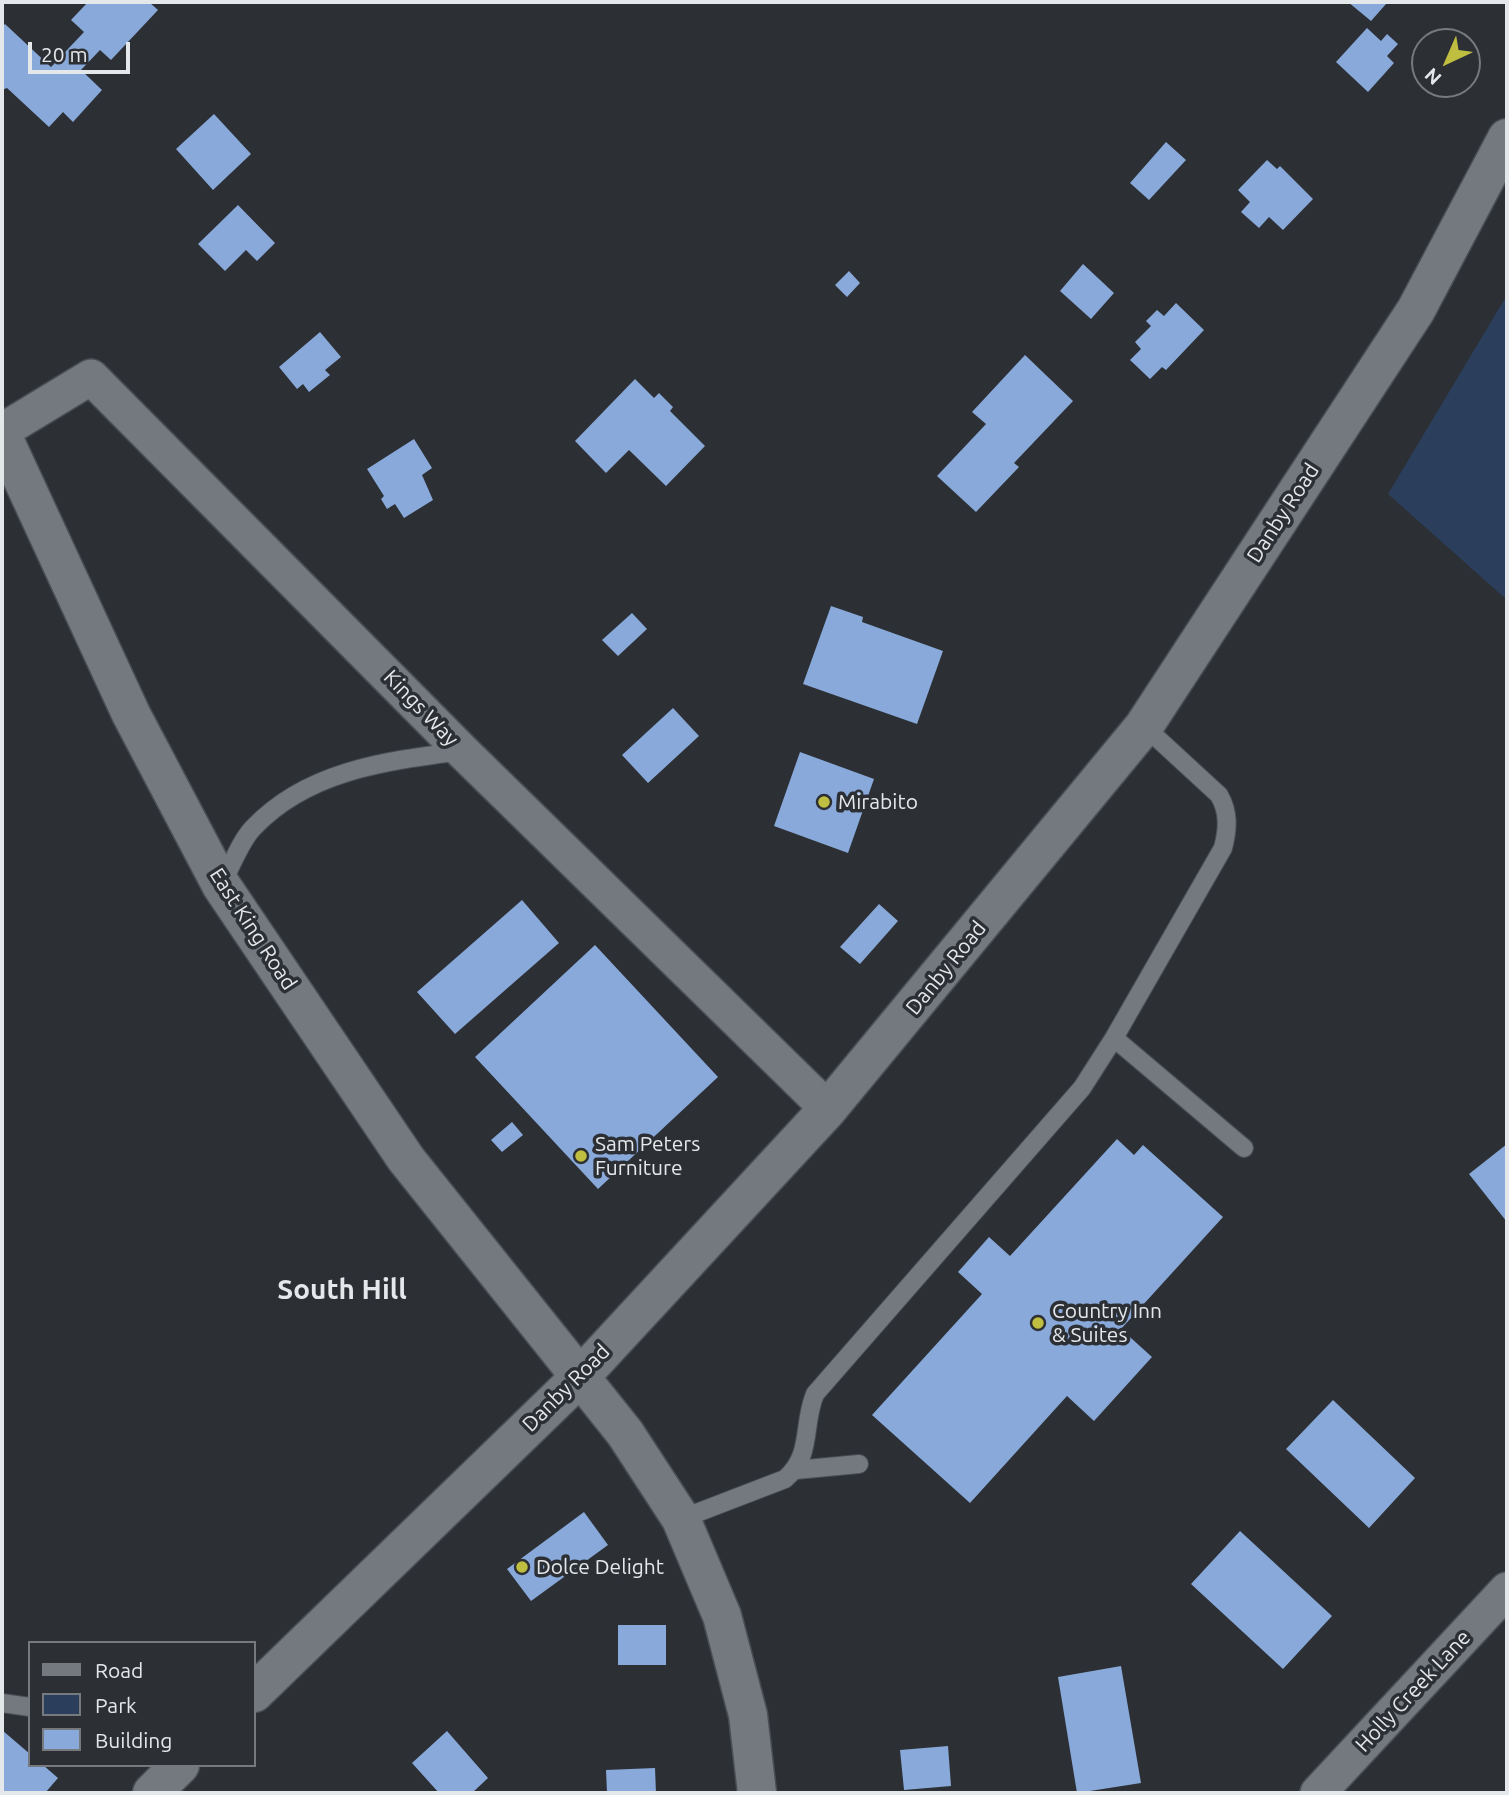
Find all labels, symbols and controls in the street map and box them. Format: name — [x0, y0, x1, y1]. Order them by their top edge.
scale bar — [32, 28, 133, 72]
north arrow — [1411, 28, 1481, 98]
text: 20 m — [41, 42, 88, 66]
text: N — [1420, 64, 1446, 90]
street label: Danby Road — [1242, 459, 1324, 567]
street label: Kings Way — [379, 665, 463, 751]
place label: Mirabito — [838, 789, 918, 815]
marker: Mirabito — [816, 794, 832, 810]
street label: East King Road — [204, 863, 302, 995]
street label: Danby Road — [901, 916, 991, 1020]
place label: Sam Peters Furniture — [595, 1131, 700, 1181]
marker: Sam Peters Furniture — [573, 1148, 589, 1164]
district label: South Hill — [277, 1273, 407, 1307]
place label: Country Inn & Suites — [1052, 1298, 1162, 1348]
marker: Country Inn & Suites — [1030, 1315, 1046, 1331]
street label: Danby Road — [517, 1339, 615, 1437]
place label: Dolce Delight — [536, 1554, 664, 1580]
marker: Dolce Delight — [514, 1559, 530, 1575]
street label: Holly Creek Lane — [1350, 1625, 1476, 1757]
legend — [28, 1641, 256, 1767]
text: Road — [95, 1658, 143, 1682]
text: Park — [95, 1693, 137, 1717]
text: Building — [95, 1728, 172, 1752]

